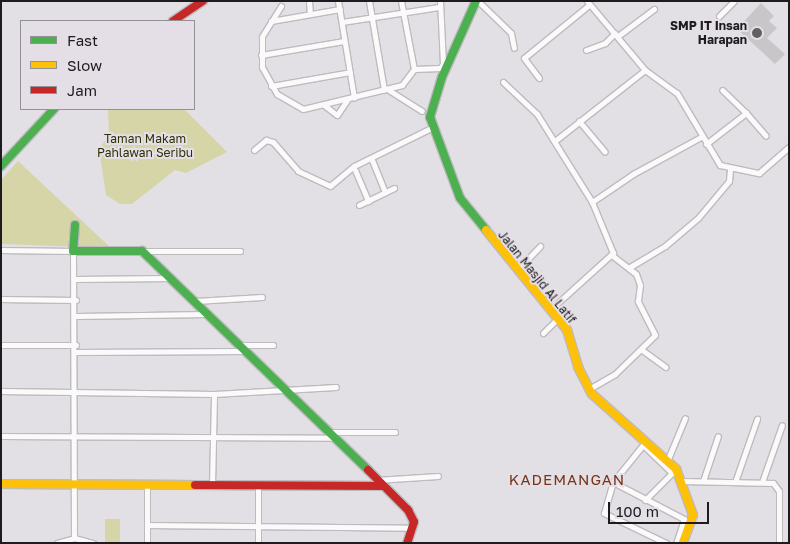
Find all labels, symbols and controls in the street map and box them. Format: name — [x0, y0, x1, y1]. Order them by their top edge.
place label: SMP IT Insan Harapan — [670, 19, 747, 47]
legend — [20, 20, 195, 110]
marker: SMP IT Insan Harapan — [751, 27, 763, 39]
text: Fast — [67, 31, 98, 49]
text: Slow — [67, 56, 102, 74]
text: Jam — [67, 81, 97, 99]
park label: Taman Makam Pahlawan Seribu — [97, 132, 193, 160]
street label: Jalan Masjid Al Latif — [495, 228, 579, 326]
district label: KADEMANGAN — [508, 471, 626, 489]
scale bar — [610, 492, 711, 524]
text: 100 m — [616, 502, 659, 520]

